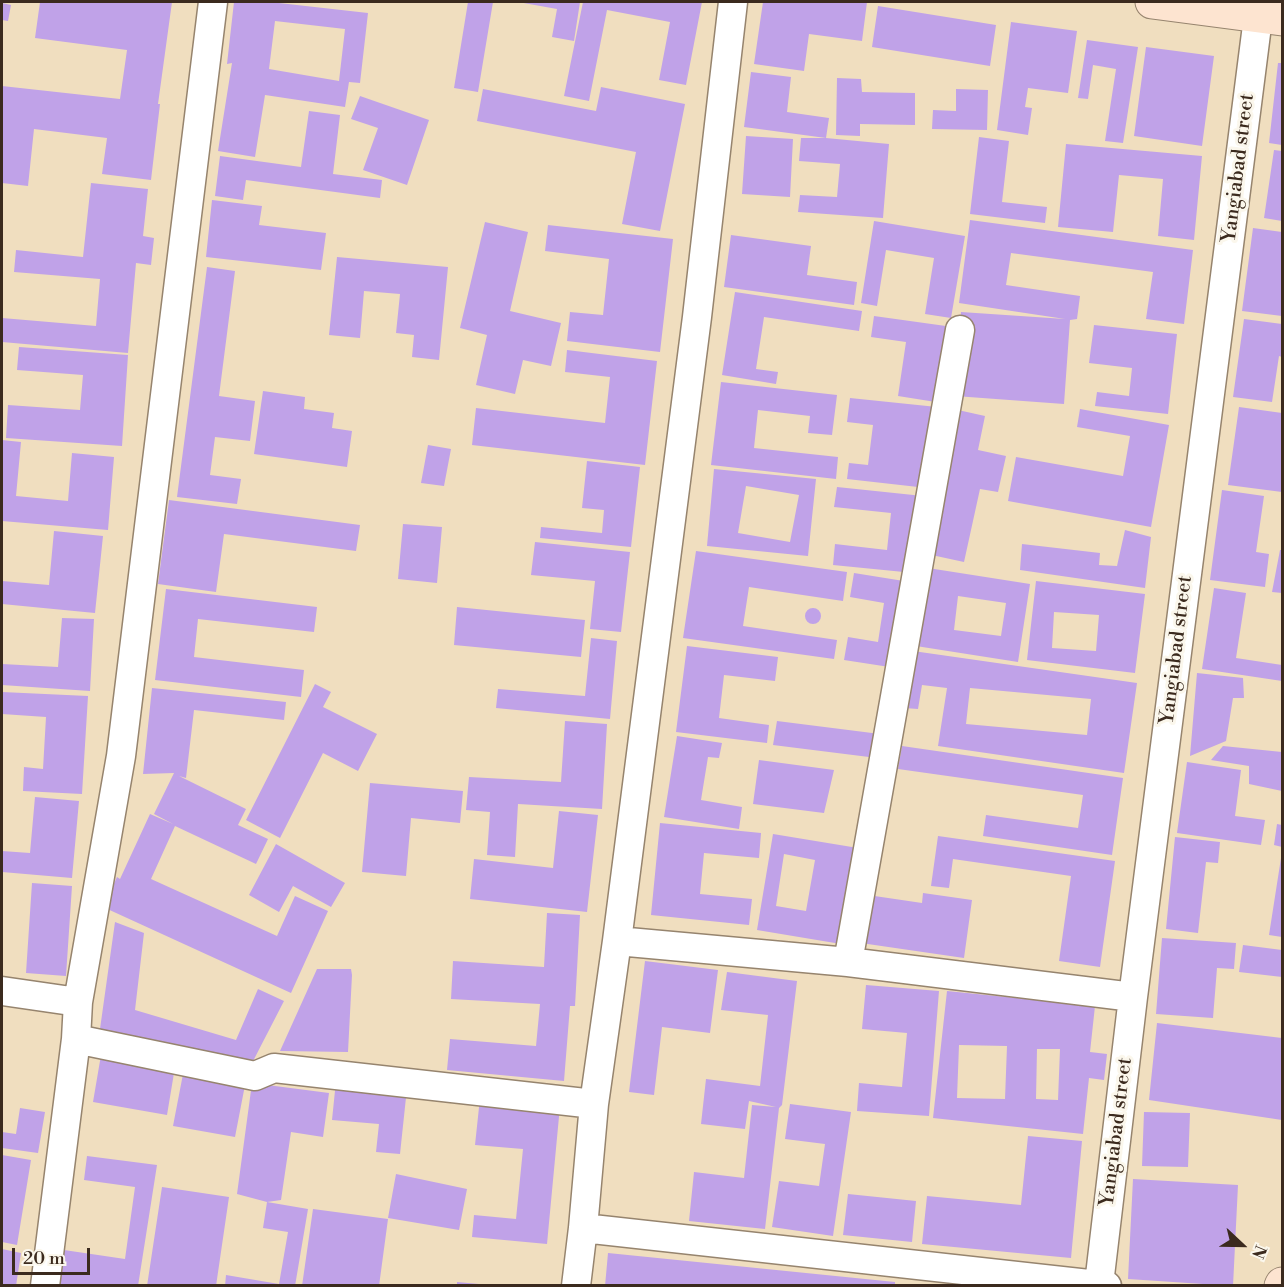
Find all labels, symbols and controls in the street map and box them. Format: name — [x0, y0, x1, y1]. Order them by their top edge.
street label: Yangiabad street — [1218, 92, 1260, 244]
street label: Yangiabad street — [1156, 574, 1198, 726]
street label: Yangiabad street — [1096, 1056, 1138, 1208]
north arrow — [1212, 1215, 1272, 1275]
scale bar — [15, 1236, 93, 1274]
text: N — [1247, 1242, 1270, 1261]
text: 20 m — [23, 1247, 65, 1270]

